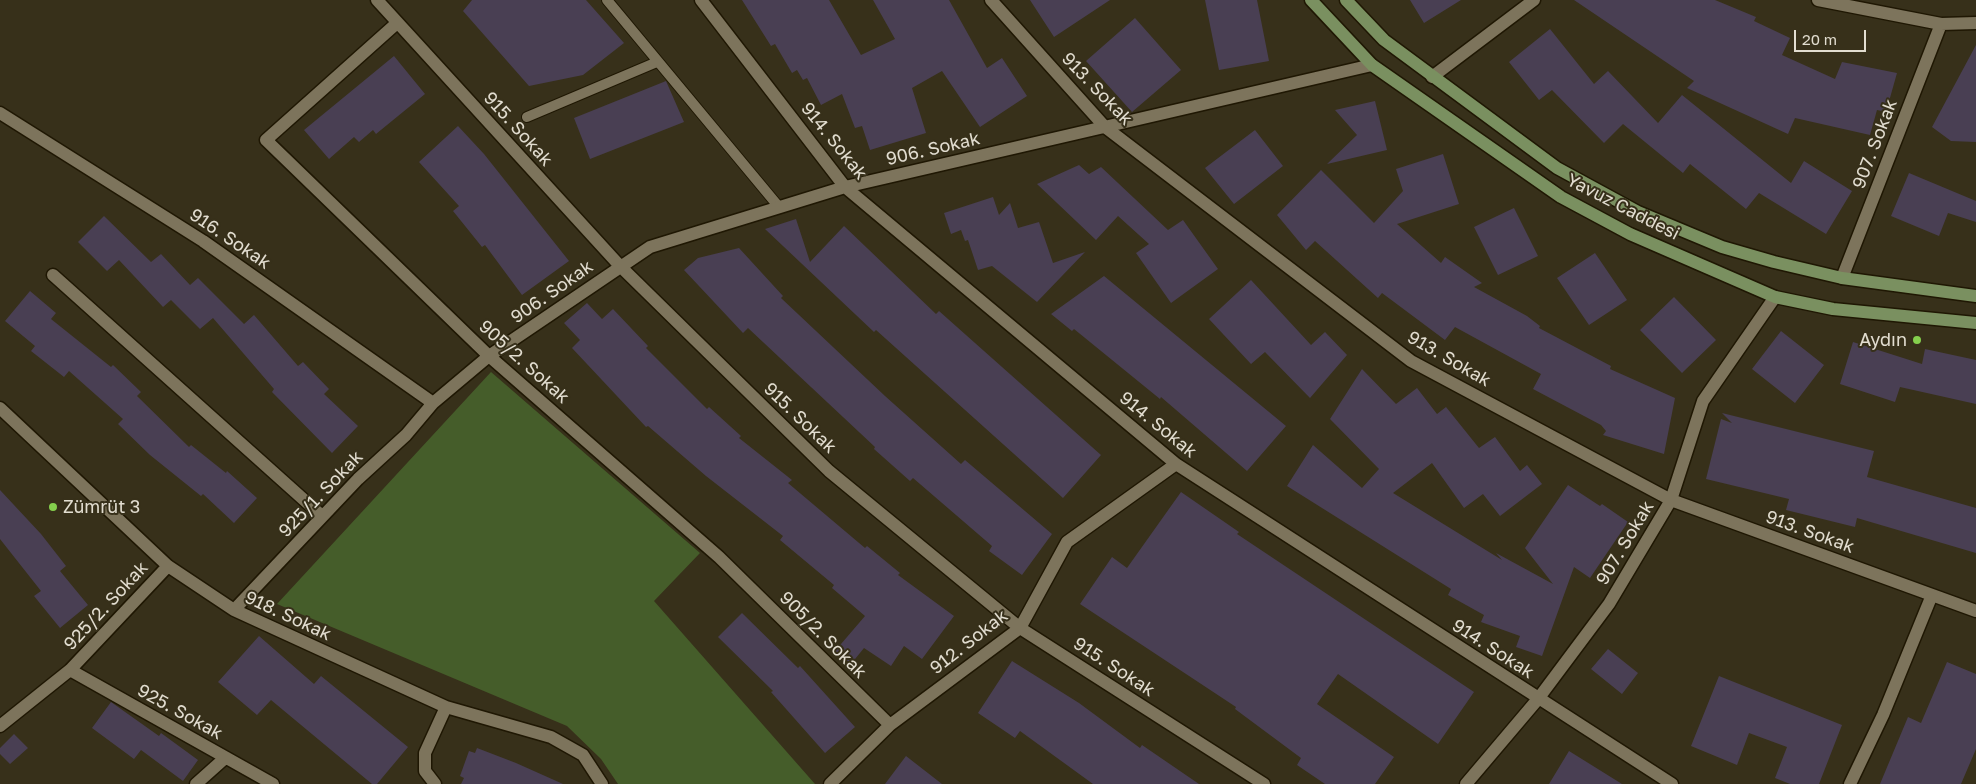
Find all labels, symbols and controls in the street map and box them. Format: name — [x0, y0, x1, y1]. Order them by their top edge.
scale bar — [1796, 20, 1868, 52]
text: 20 m — [1802, 30, 1837, 48]
street label: 913. Sokak — [1057, 48, 1137, 130]
street label: 915. Sokak — [479, 87, 557, 171]
street label: 907. Sokak — [1848, 96, 1902, 192]
street label: 914. Sokak — [796, 98, 872, 184]
street label: 906. Sokak — [884, 128, 982, 170]
street label: Yavuz Caddesi — [1563, 169, 1683, 245]
street label: 916. Sokak — [185, 204, 275, 274]
street label: 906. Sokak — [507, 256, 597, 328]
street label: 905/2. Sokak — [474, 316, 574, 408]
street label: 913. Sokak — [1403, 326, 1495, 392]
place label: Aydın — [1859, 329, 1907, 351]
marker: Aydın — [1911, 334, 1923, 346]
street label: 915. Sokak — [759, 378, 841, 458]
street label: 914. Sokak — [1115, 387, 1201, 463]
street label: 925/1. Sokak — [274, 446, 368, 542]
place label: Zümrüt 3 — [63, 496, 140, 518]
street label: 907. Sokak — [1591, 497, 1659, 589]
marker: Zümrüt 3 — [47, 501, 59, 513]
street label: 913. Sokak — [1763, 506, 1857, 558]
street label: 925/2. Sokak — [59, 557, 153, 655]
street label: 918. Sokak — [241, 587, 335, 645]
street label: 905/2. Sokak — [775, 587, 871, 683]
street label: 912. Sokak — [926, 605, 1012, 679]
street label: 914. Sokak — [1448, 615, 1538, 683]
street label: 915. Sokak — [1069, 633, 1159, 701]
street label: 925. Sokak — [134, 680, 226, 744]

